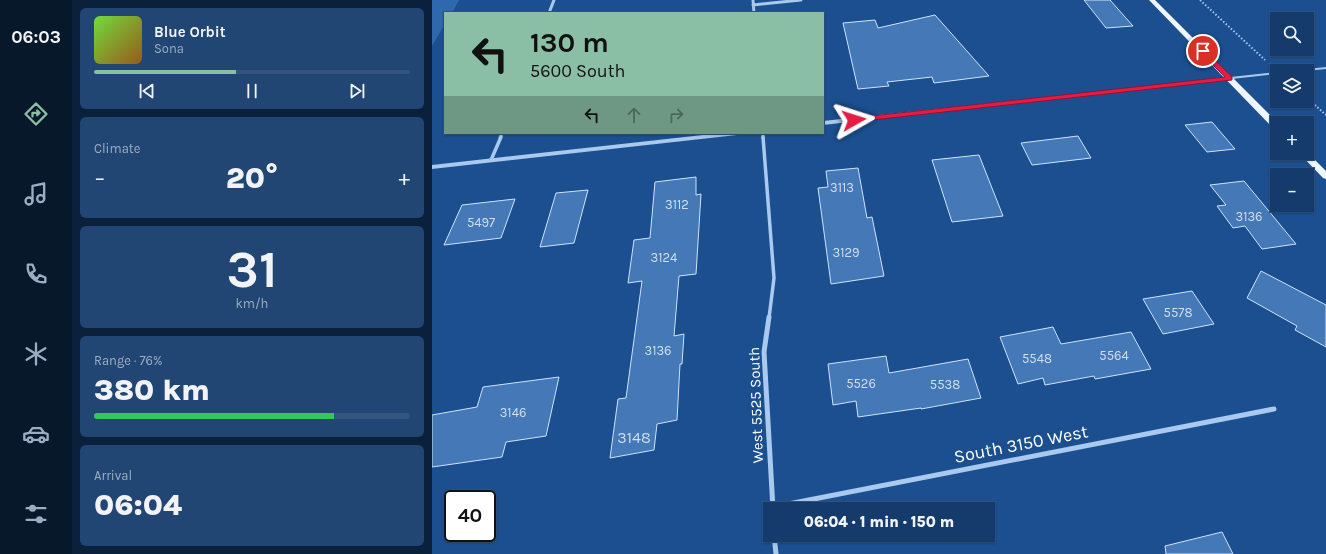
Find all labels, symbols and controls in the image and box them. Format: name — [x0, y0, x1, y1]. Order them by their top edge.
map controls — [1270, 12, 1314, 212]
button: search — [1270, 12, 1314, 56]
text: Blue Orbit — [154, 23, 226, 41]
text: 06:03 — [11, 26, 61, 48]
text: 130 m — [530, 26, 609, 59]
icon: left — [464, 28, 516, 80]
pin — [1186, 34, 1220, 68]
icon: arrive — [1192, 40, 1214, 62]
text: Sona — [154, 41, 184, 56]
text: 5600 South — [530, 60, 625, 82]
button: layers — [1270, 64, 1314, 108]
icon: previous — [136, 80, 158, 102]
icon: pause — [241, 80, 263, 102]
icon: next — [346, 80, 368, 102]
position arrow — [833, 99, 875, 141]
icon: directions — [22, 100, 50, 128]
icon: left — [581, 104, 603, 126]
icon: ahead — [623, 104, 645, 126]
icon: right — [665, 104, 687, 126]
button: + — [1270, 116, 1314, 160]
text: Climate — [94, 141, 140, 156]
text: 20° — [226, 160, 278, 196]
text: − — [94, 165, 106, 191]
text: + — [398, 165, 410, 191]
button: − — [1270, 168, 1314, 212]
icon: music — [22, 180, 50, 208]
house number: 3113 — [830, 180, 854, 195]
house number: 3112 — [665, 197, 689, 212]
house number: 3136 — [1235, 209, 1263, 224]
house number: 5497 — [467, 215, 495, 230]
text: 31 — [227, 239, 277, 300]
house number: 3129 — [832, 245, 860, 260]
house number: 3124 — [651, 250, 677, 265]
icon: phone — [22, 260, 50, 288]
text: km/h — [236, 296, 268, 311]
house number: 5578 — [1164, 305, 1192, 320]
icon: climate — [22, 340, 50, 368]
house number: 3136 — [644, 343, 672, 358]
street label: West 5525 South — [745, 347, 767, 463]
house number: 5564 — [1099, 348, 1129, 363]
house number: 5548 — [1022, 351, 1052, 366]
text: Range · 76% — [94, 353, 162, 368]
text: 380 km — [94, 372, 210, 408]
house number: 5526 — [846, 376, 876, 391]
house number: 5538 — [930, 377, 960, 392]
house number: 3146 — [500, 405, 526, 420]
icon: car — [22, 420, 50, 448]
street label: South 3150 West — [952, 420, 1090, 468]
house number: 3148 — [617, 428, 651, 447]
text: Arrival — [94, 468, 132, 483]
text: 06:04 — [94, 487, 182, 523]
speed limit sign: 40 — [444, 490, 496, 542]
icon: filters — [22, 500, 50, 528]
text: 06:04 · 1 min · 150 m — [804, 513, 954, 531]

